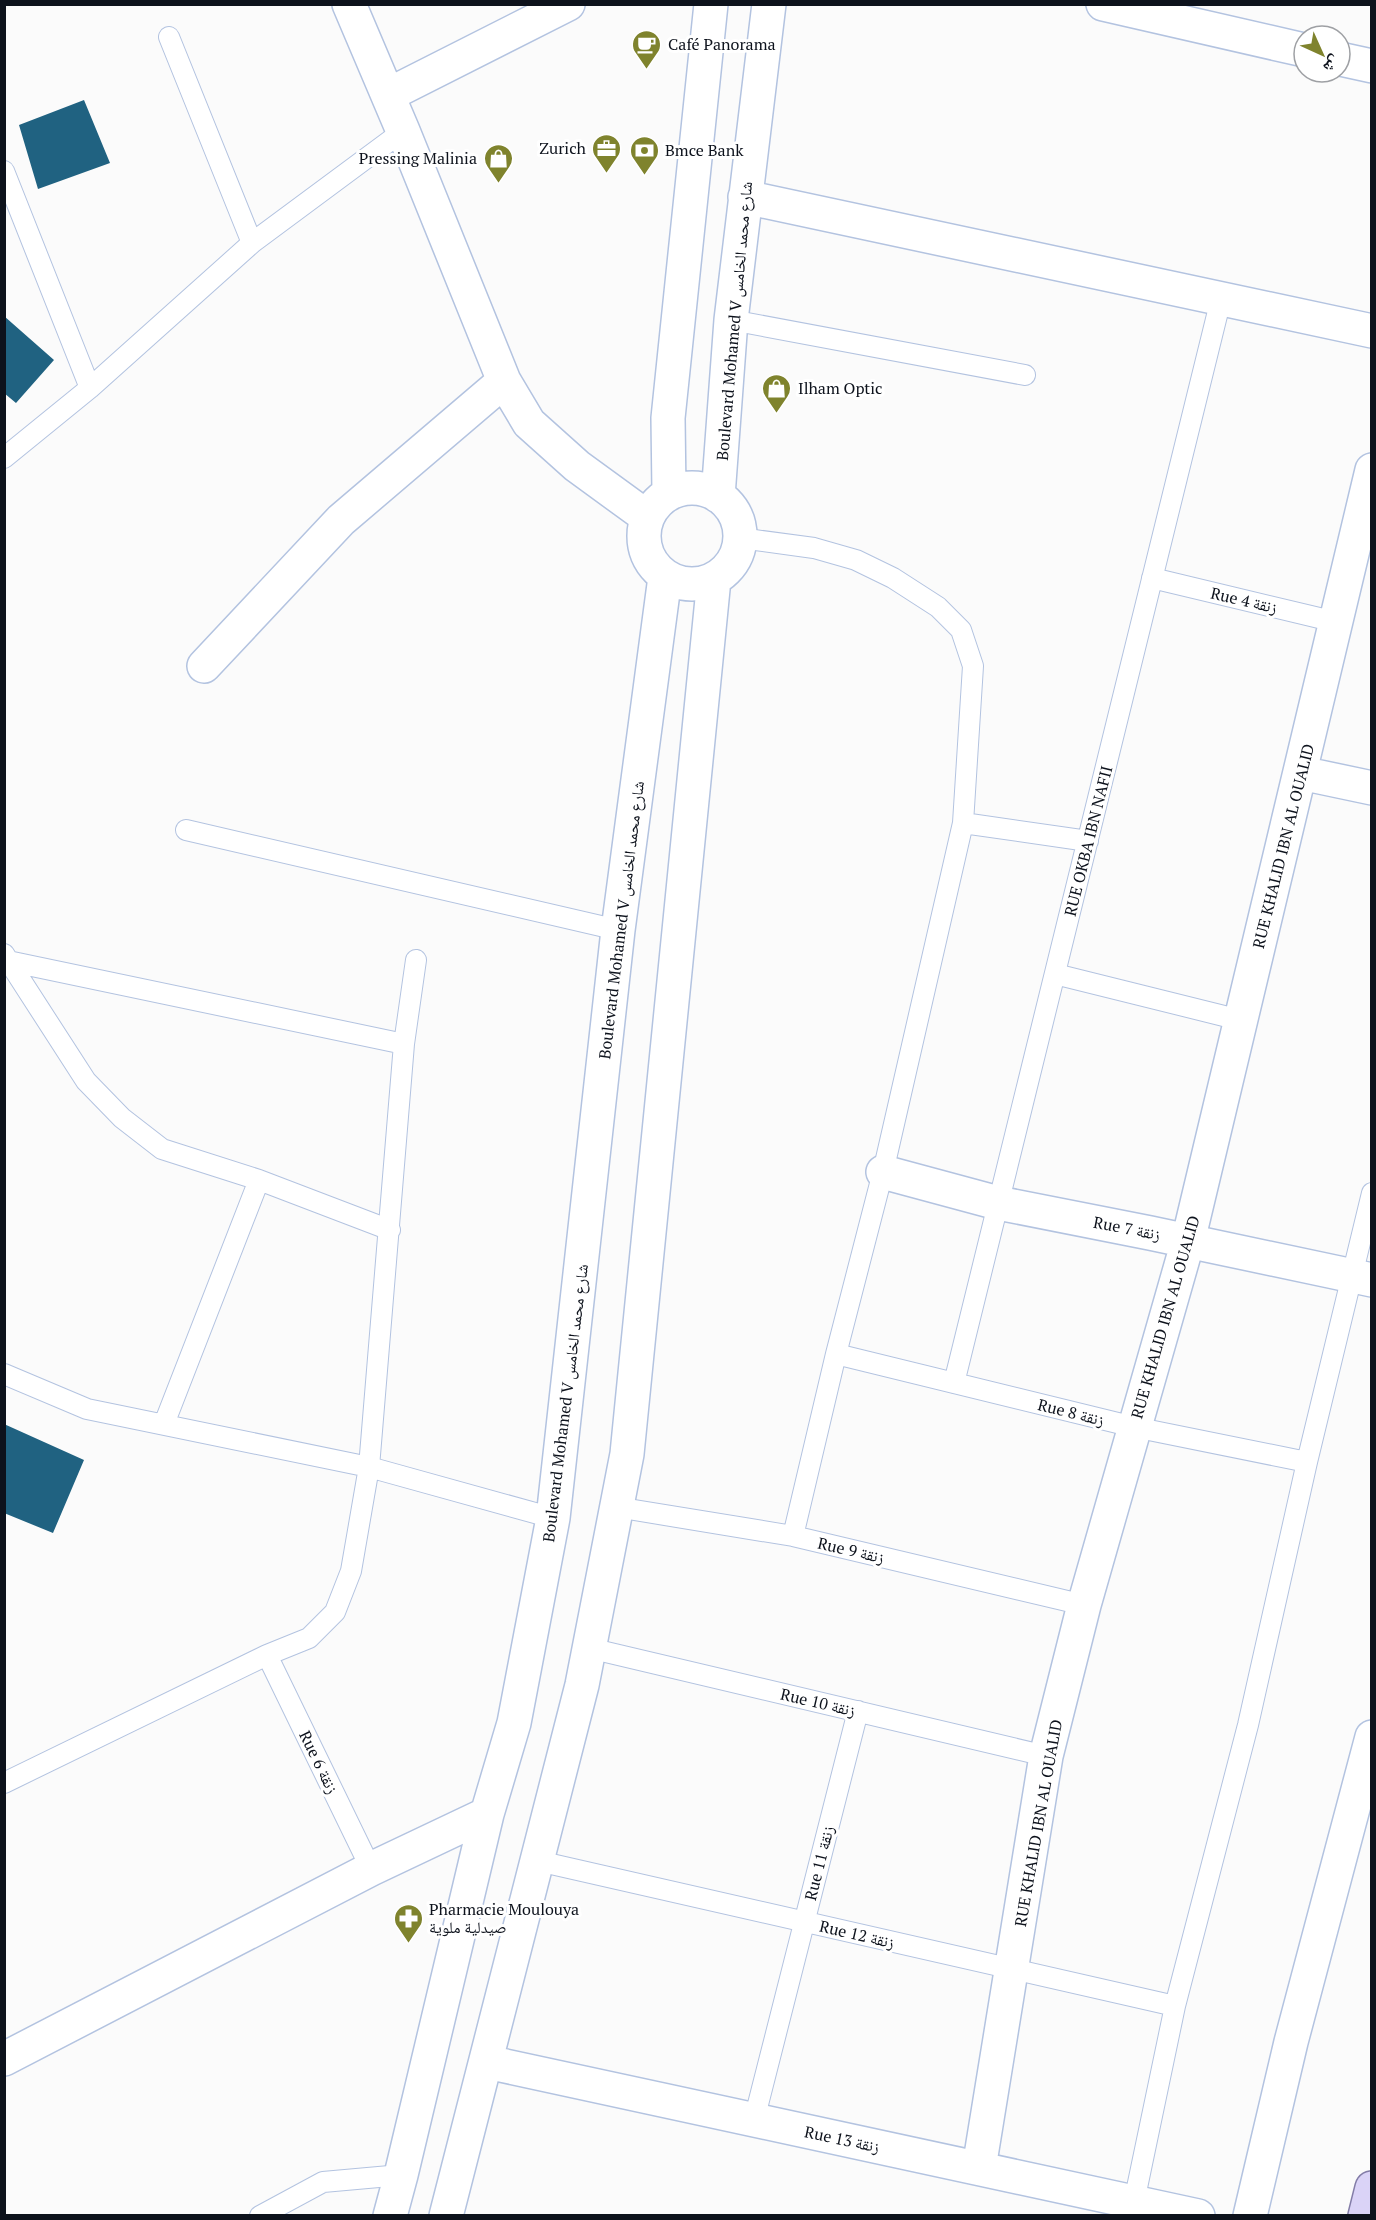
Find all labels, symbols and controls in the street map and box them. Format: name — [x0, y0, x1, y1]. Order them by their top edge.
north arrow — [1292, 24, 1352, 84]
cafe icon: Café Panorama — [631, 28, 663, 70]
place label: Café Panorama — [668, 33, 776, 55]
text: ش — [1319, 51, 1346, 78]
office icon: Zurich — [591, 132, 623, 174]
bank icon: Bmce Bank — [628, 134, 660, 176]
place label: Zurich — [539, 137, 587, 159]
place label: Bmce Bank — [665, 139, 744, 161]
shop icon: Pressing Malinia — [482, 142, 514, 184]
place label: Pressing Malinia — [359, 147, 477, 169]
street label: Boulevard Mohamed V شارع محمد الخامس — [711, 181, 757, 461]
shop icon: Ilham Optic — [761, 372, 793, 414]
place label: Ilham Optic — [798, 377, 883, 399]
street label: Rue 4 زنقة — [1209, 582, 1279, 618]
street label: RUE KHALID IBN AL OUALID — [1247, 741, 1319, 951]
street label: RUE OKBA IBN NAFII — [1059, 763, 1117, 919]
street label: Boulevard Mohamed V شارع محمد الخامس — [593, 780, 649, 1060]
street label: Rue 7 زنقة — [1092, 1211, 1162, 1245]
street label: RUE KHALID IBN AL OUALID — [1125, 1213, 1205, 1421]
street label: Boulevard Mohamed V شارع محمد الخامس — [537, 1263, 593, 1543]
street label: Rue 8 زنقة — [1035, 1393, 1107, 1431]
street label: Rue 9 زنقة — [816, 1532, 886, 1568]
street label: Rue 10 زنقة — [778, 1683, 858, 1721]
street label: RUE KHALID IBN AL OUALID — [1009, 1718, 1067, 1928]
street label: Rue 6 زنقة — [294, 1727, 344, 1797]
street label: Rue 11 زنقة — [799, 1823, 839, 1903]
place label: Pharmacie Moulouya صيدلية ملوية — [429, 1898, 579, 1938]
pharmacy icon: Pharmacie Moulouya صيدلية ملوية — [392, 1902, 424, 1944]
street label: Rue 12 زنقة — [817, 1915, 897, 1953]
street label: Rue 13 زنقة — [802, 2120, 882, 2158]

